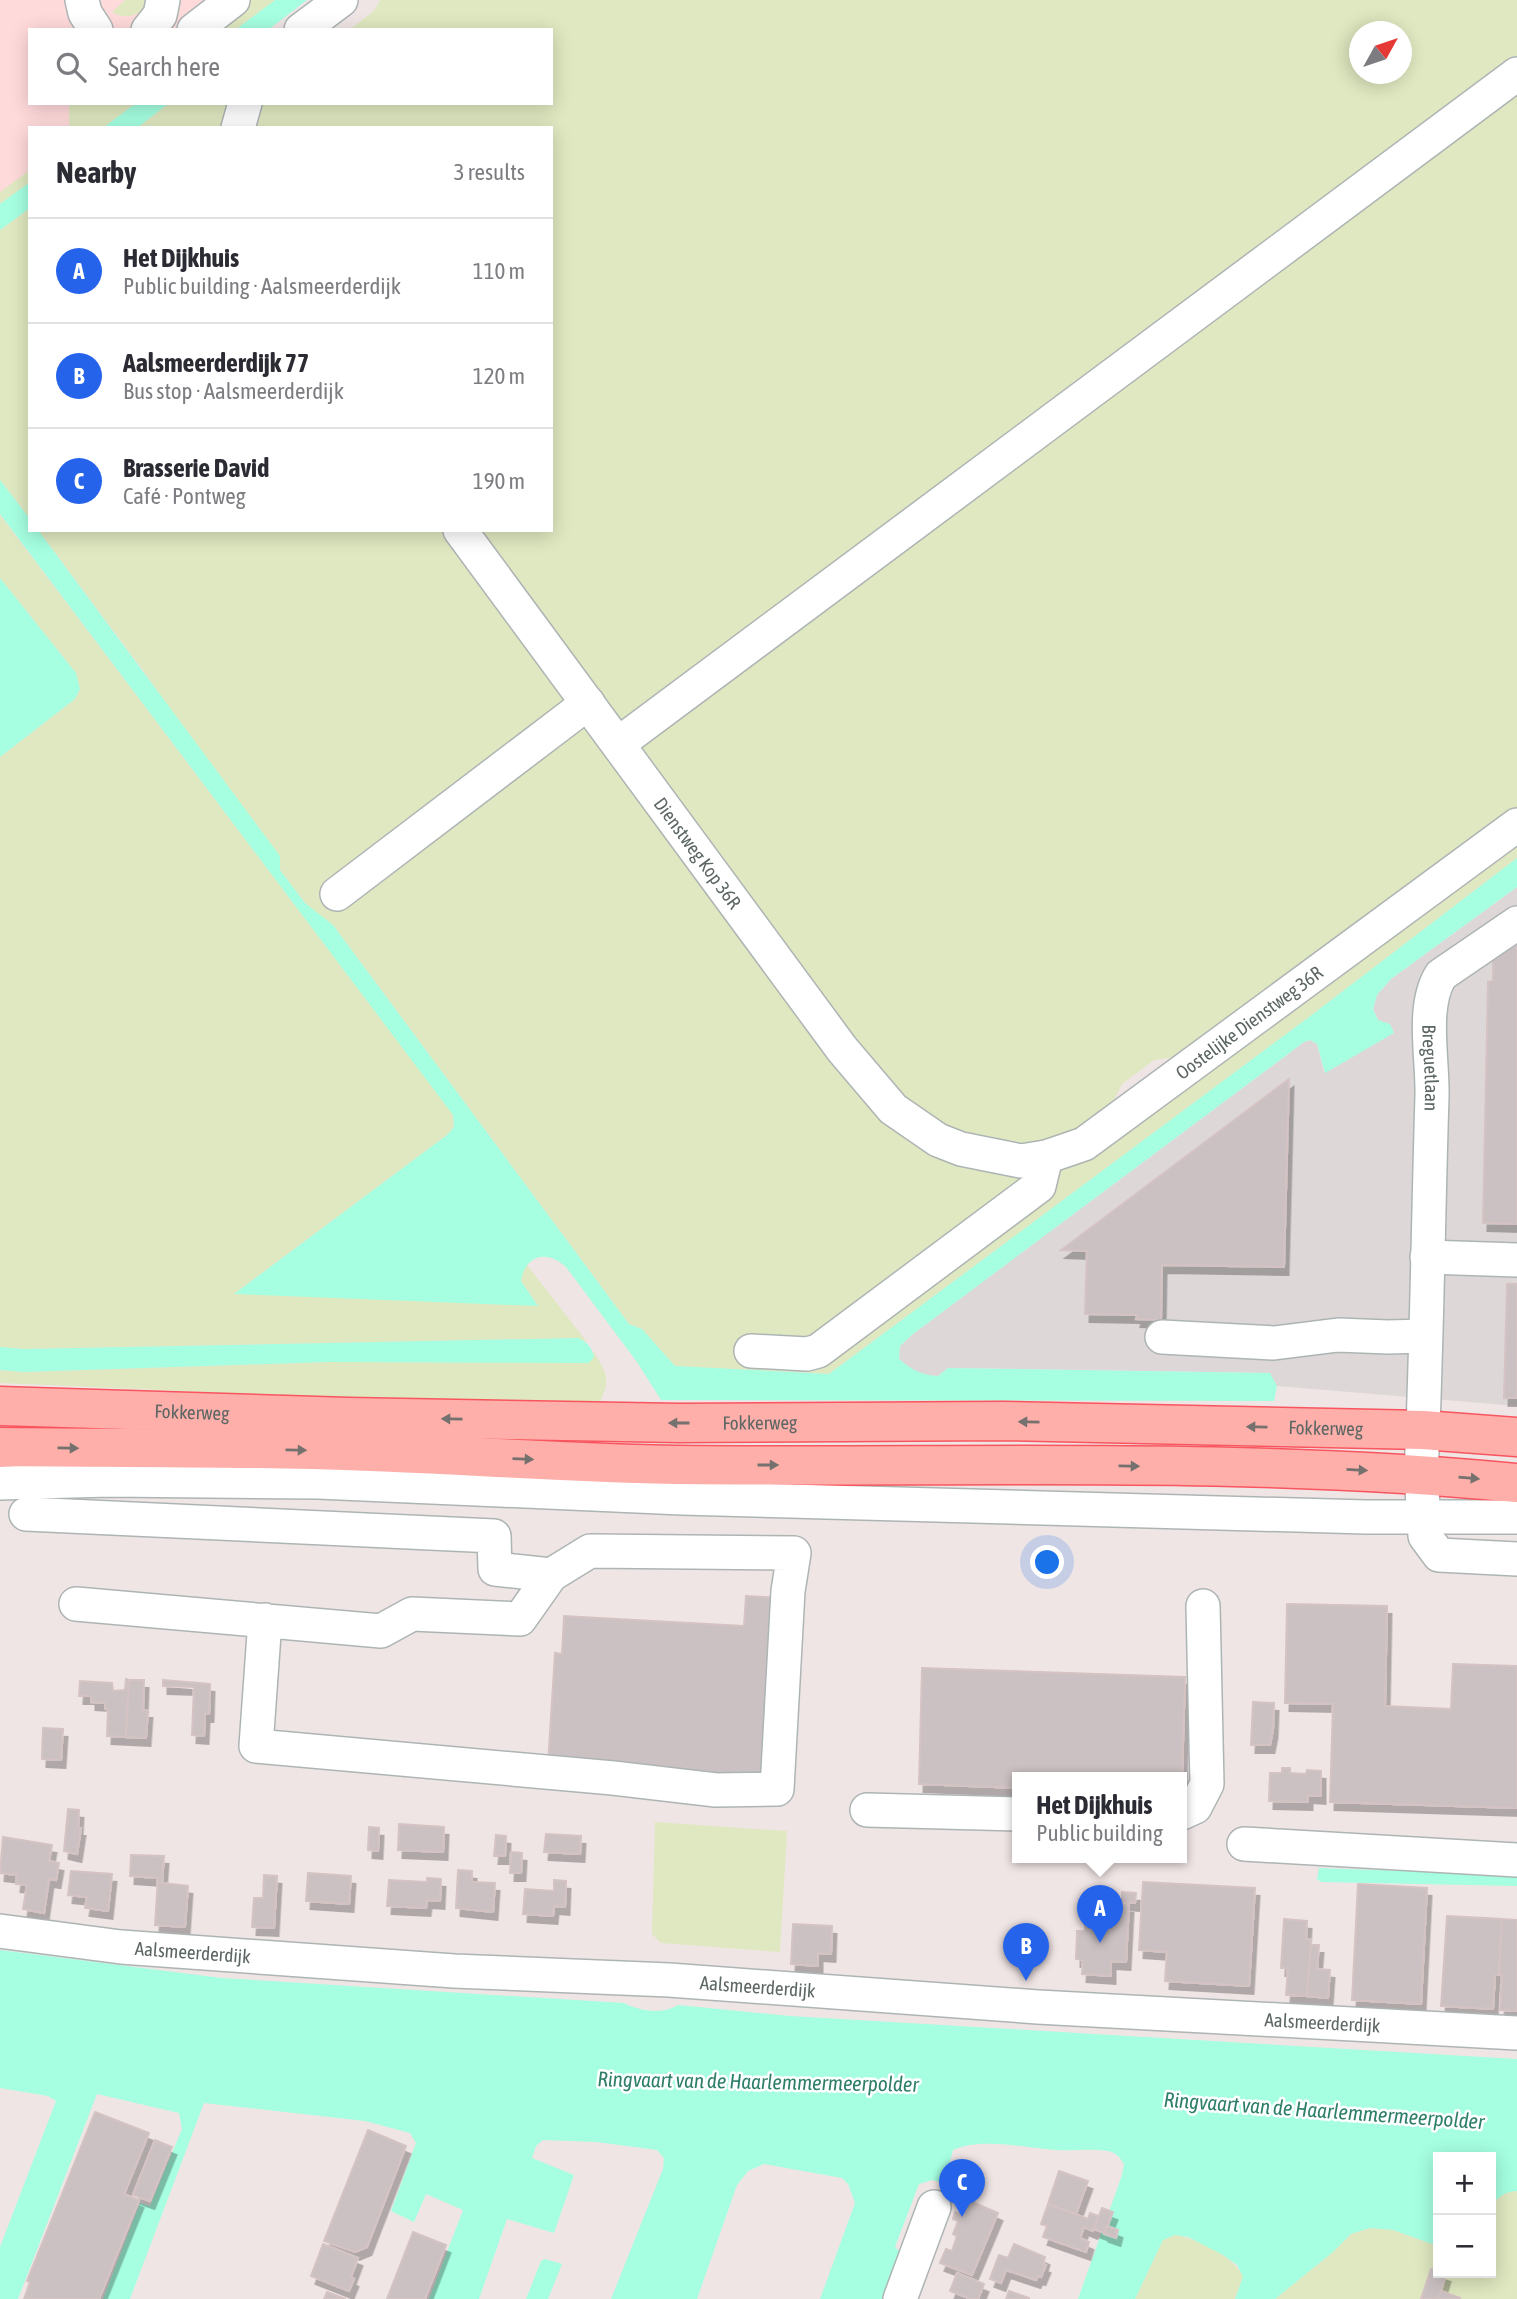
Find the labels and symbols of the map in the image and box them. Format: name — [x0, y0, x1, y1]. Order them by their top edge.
north arrow — [1349, 21, 1412, 84]
street label: Dienstweg Kop 36R — [650, 793, 746, 913]
street label: Oostelijke Dienstweg 36R — [1171, 961, 1327, 1084]
street label: Breguetlaan — [1418, 1025, 1443, 1112]
street label: Fokkerweg — [154, 1400, 230, 1424]
street label: Fokkerweg — [722, 1411, 798, 1434]
one-way arrow — [441, 1414, 463, 1425]
one-way arrow — [1018, 1416, 1040, 1427]
street label: Fokkerweg — [1288, 1416, 1364, 1440]
one-way arrow — [668, 1417, 690, 1429]
one-way arrow — [1245, 1421, 1267, 1432]
one-way arrow — [57, 1442, 79, 1454]
one-way arrow — [285, 1444, 307, 1456]
one-way arrow — [512, 1453, 534, 1464]
one-way arrow — [757, 1459, 779, 1471]
one-way arrow — [1119, 1460, 1141, 1472]
one-way arrow — [1346, 1465, 1368, 1476]
one-way arrow — [1458, 1473, 1480, 1484]
your location — [1030, 1545, 1064, 1579]
pin: A — [1077, 1885, 1123, 1943]
pin: B — [1003, 1923, 1049, 1981]
street label: Aalsmeerderdijk — [134, 1937, 252, 1967]
street label: Aalsmeerderdijk — [699, 1971, 817, 2002]
street label: Aalsmeerderdijk — [1264, 2008, 1382, 2037]
water label: Ringvaart van de Haarlemmermeerpolder — [597, 2066, 920, 2096]
water label: Ringvaart van de Haarlemmermeerpolder — [1163, 2087, 1486, 2133]
pin: C — [939, 2159, 985, 2217]

